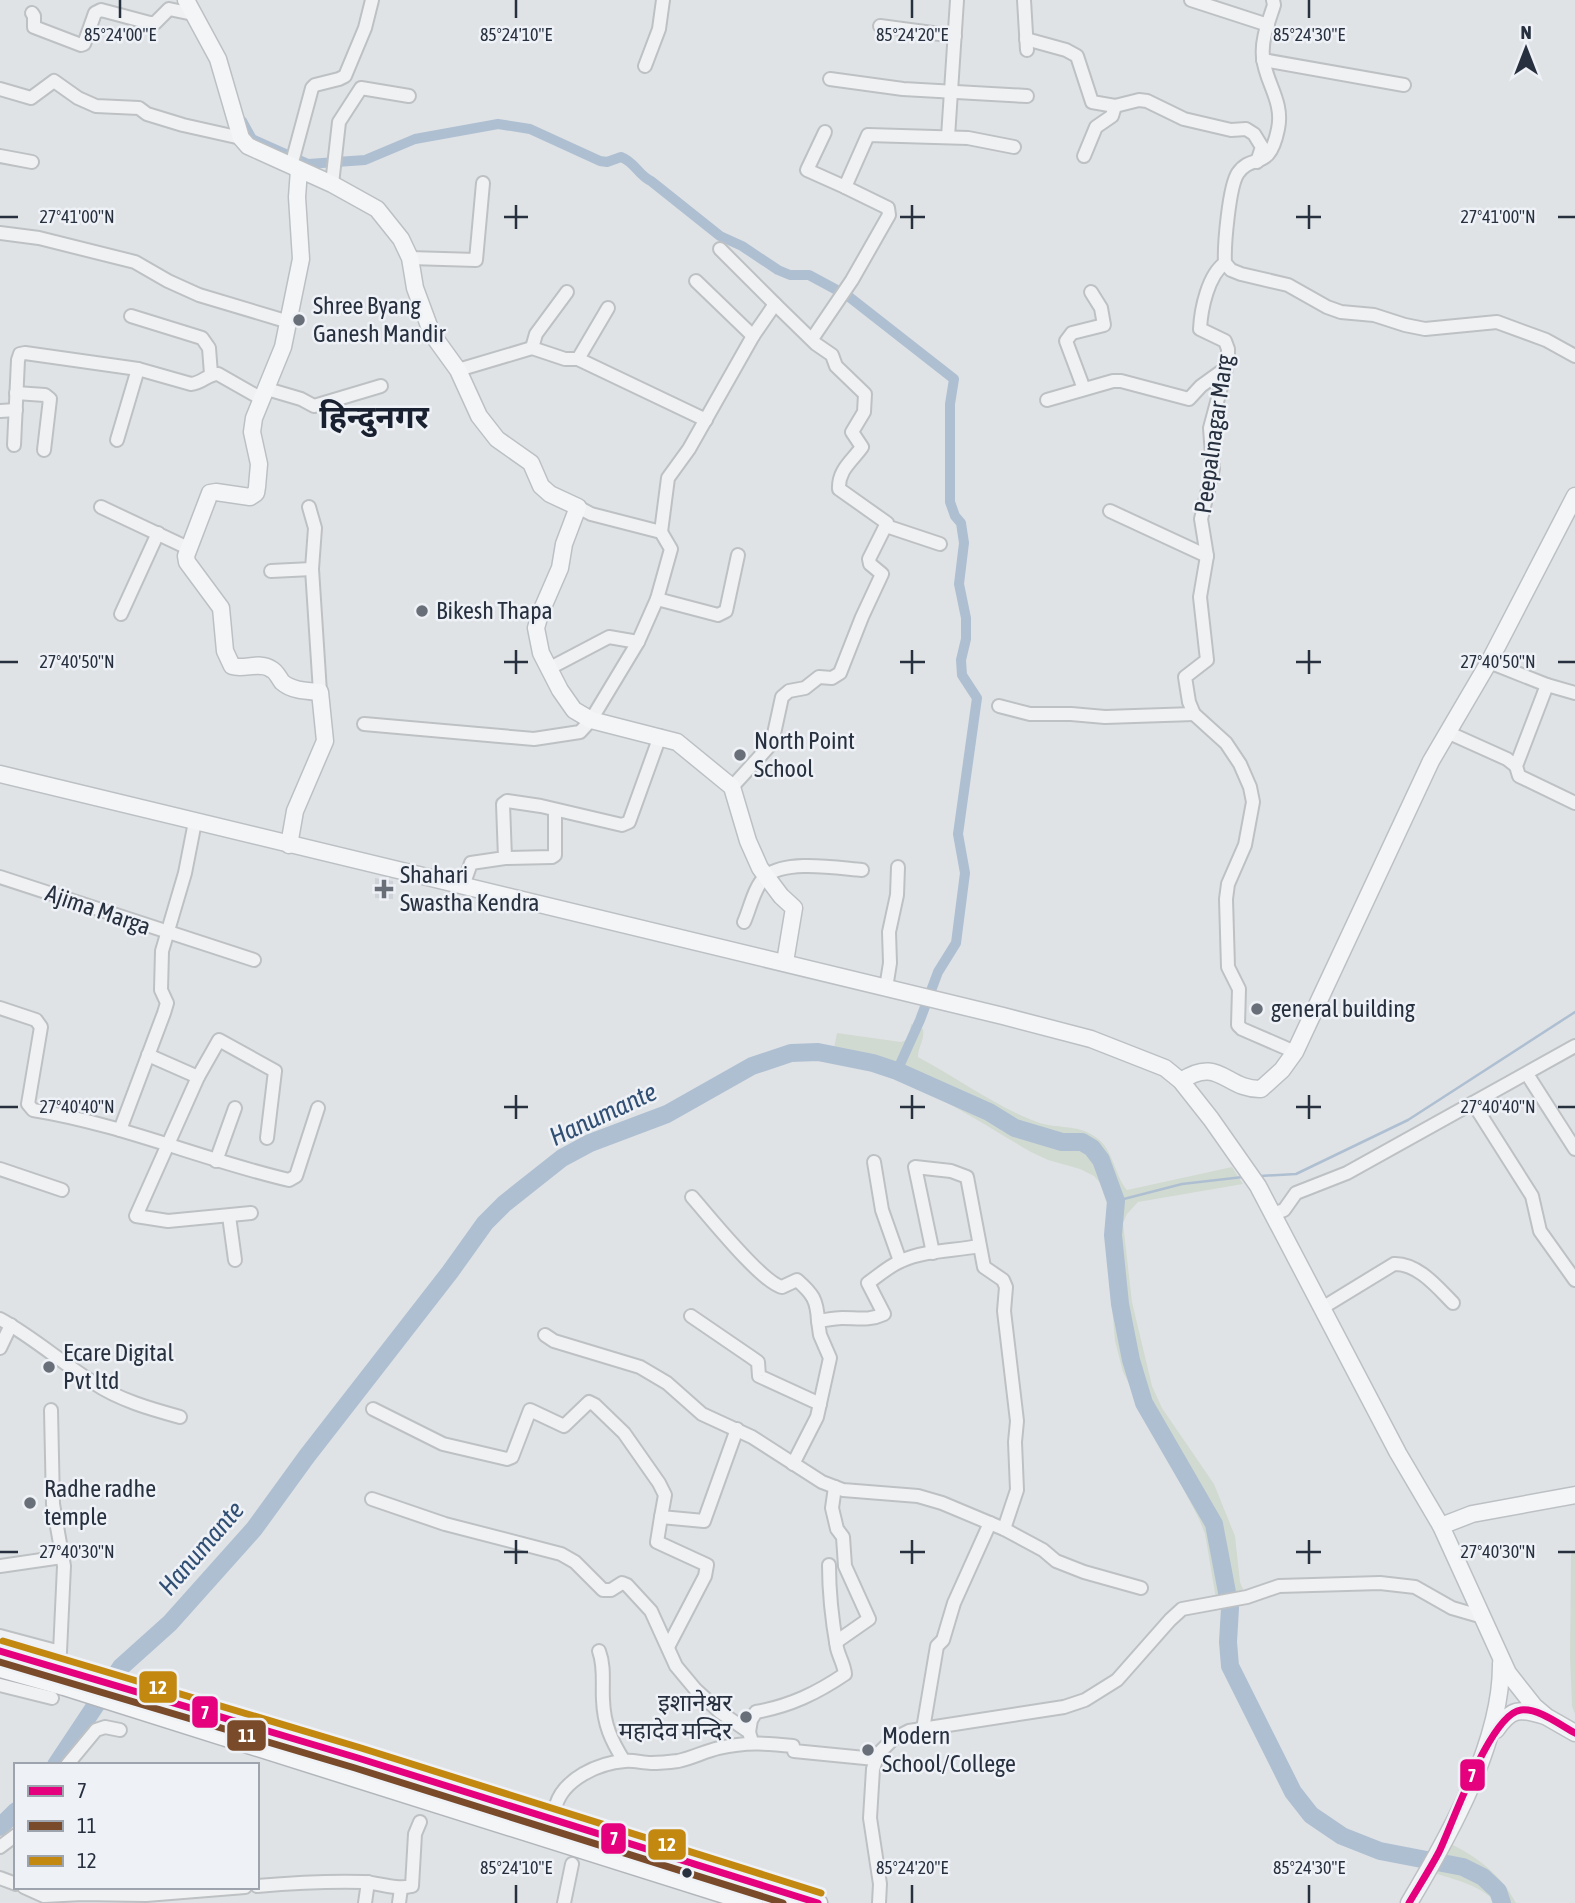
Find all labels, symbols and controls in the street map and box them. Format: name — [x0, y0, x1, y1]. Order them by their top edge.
north arrow — [1491, 14, 1561, 84]
text: N — [1520, 21, 1532, 43]
text: 85°24'00"E — [84, 24, 156, 45]
text: 85°24'10"E — [480, 24, 552, 45]
text: 85°24'20"E — [876, 24, 948, 45]
text: 85°24'30"E — [1273, 24, 1345, 45]
text: 27°41'00"N — [39, 206, 115, 227]
text: 27°41'00"N — [1460, 206, 1536, 227]
place label: Shree Byang Ganesh Mandir — [313, 292, 447, 347]
marker: Shree Byang Ganesh Mandir — [291, 312, 307, 328]
street label: Peepalnagar Marg — [1189, 352, 1238, 515]
district label: हिन्दुनगर — [319, 398, 430, 438]
place label: Bikesh Thapa — [436, 597, 553, 624]
marker: Bikesh Thapa — [414, 603, 430, 619]
text: 27°40'50"N — [39, 651, 115, 672]
text: 27°40'50"N — [1460, 651, 1536, 672]
place label: North Point School — [754, 727, 855, 782]
marker: North Point School — [732, 747, 748, 763]
place label: Shahari Swastha Kendra — [400, 861, 540, 916]
street label: Ajima Marga — [42, 879, 154, 940]
marker: Shahari Swastha Kendra — [374, 879, 394, 899]
place label: general building — [1271, 995, 1416, 1022]
marker: general building — [1249, 1001, 1265, 1017]
water label: Hanumante — [545, 1076, 661, 1152]
text: 27°40'40"N — [39, 1096, 115, 1117]
text: 27°40'40"N — [1460, 1096, 1536, 1117]
place label: Ecare Digital Pvt ltd — [63, 1339, 174, 1394]
marker: Ecare Digital Pvt ltd — [41, 1359, 57, 1375]
place label: Radhe radhe temple — [44, 1475, 156, 1530]
marker: Radhe radhe temple — [22, 1495, 38, 1511]
water label: Hanumante — [152, 1495, 250, 1601]
text: 27°40'30"N — [39, 1541, 115, 1562]
text: 27°40'30"N — [1460, 1541, 1536, 1562]
line badge: 12 — [138, 1670, 178, 1704]
text: 12 — [149, 1676, 167, 1698]
place label: इशानेश्वर महादेव मन्दिर — [619, 1689, 733, 1744]
line badge: 7 — [191, 1695, 219, 1729]
text: 7 — [201, 1701, 210, 1723]
marker: इशानेश्वर महादेव मन्दिर — [738, 1709, 754, 1725]
line badge: 11 — [226, 1719, 267, 1752]
place label: Modern School/College — [882, 1722, 1016, 1777]
text: 11 — [238, 1724, 256, 1746]
marker: Modern School/College — [860, 1742, 876, 1758]
line badge: 7 — [1459, 1758, 1486, 1792]
legend — [14, 1763, 259, 1889]
text: 7 — [1468, 1764, 1477, 1786]
text: 7 — [77, 1778, 87, 1802]
text: 11 — [77, 1813, 97, 1837]
line badge: 7 — [600, 1822, 627, 1855]
text: 7 — [610, 1827, 619, 1849]
line badge: 12 — [647, 1828, 687, 1861]
text: 12 — [658, 1833, 676, 1855]
text: 12 — [77, 1848, 97, 1872]
text: 85°24'10"E — [480, 1857, 552, 1878]
text: 85°24'20"E — [876, 1857, 948, 1878]
text: 85°24'30"E — [1273, 1857, 1345, 1878]
unlabelled marker — [680, 1866, 694, 1880]

